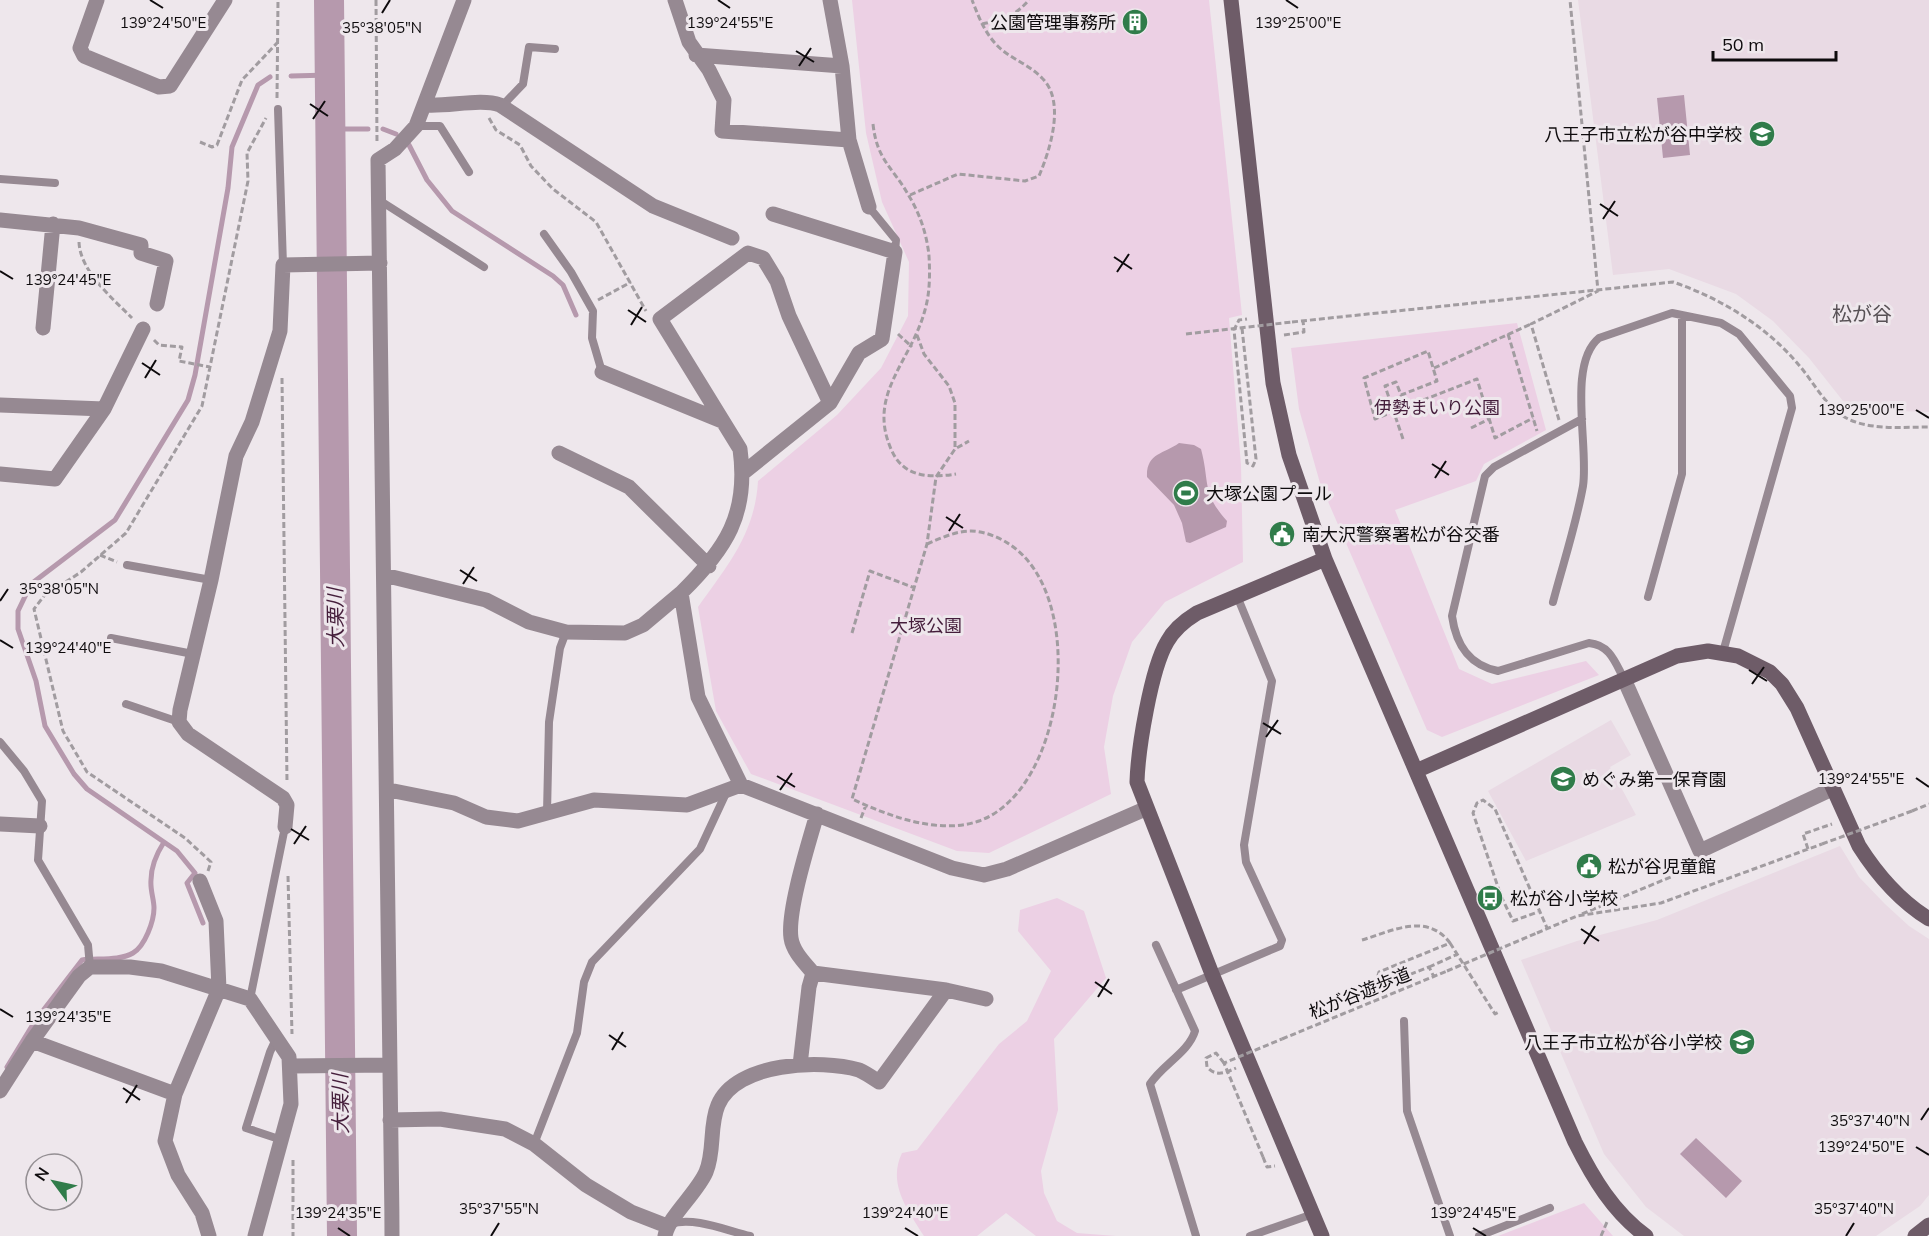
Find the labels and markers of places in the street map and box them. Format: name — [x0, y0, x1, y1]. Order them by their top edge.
building icon: 公園管理事務所 — [1120, 7, 1150, 37]
place label: 公園管理事務所 — [990, 11, 1116, 34]
school or university icon: 八王子市立松が谷中学校 — [1747, 119, 1777, 149]
place label: 八王子市立松が谷中学校 — [1544, 123, 1742, 146]
sports icon: 大塚公園プール — [1171, 478, 1201, 508]
place label: 大塚公園プール — [1206, 482, 1332, 505]
public building icon: 南大沢警察署松が谷交番 — [1267, 519, 1297, 549]
place label: 南大沢警察署松が谷交番 — [1302, 523, 1500, 546]
school or university icon: めぐみ第一保育園 — [1548, 764, 1578, 794]
place label: めぐみ第一保育園 — [1582, 768, 1727, 791]
public building icon: 松が谷児童館 — [1574, 851, 1604, 881]
place label: 松が谷児童館 — [1608, 855, 1716, 878]
bus stop icon: 松が谷小学校 — [1475, 883, 1505, 913]
place label: 松が谷小学校 — [1510, 887, 1618, 910]
school or university icon: 八王子市立松が谷小学校 — [1727, 1027, 1757, 1057]
place label: 八王子市立松が谷小学校 — [1524, 1031, 1722, 1054]

